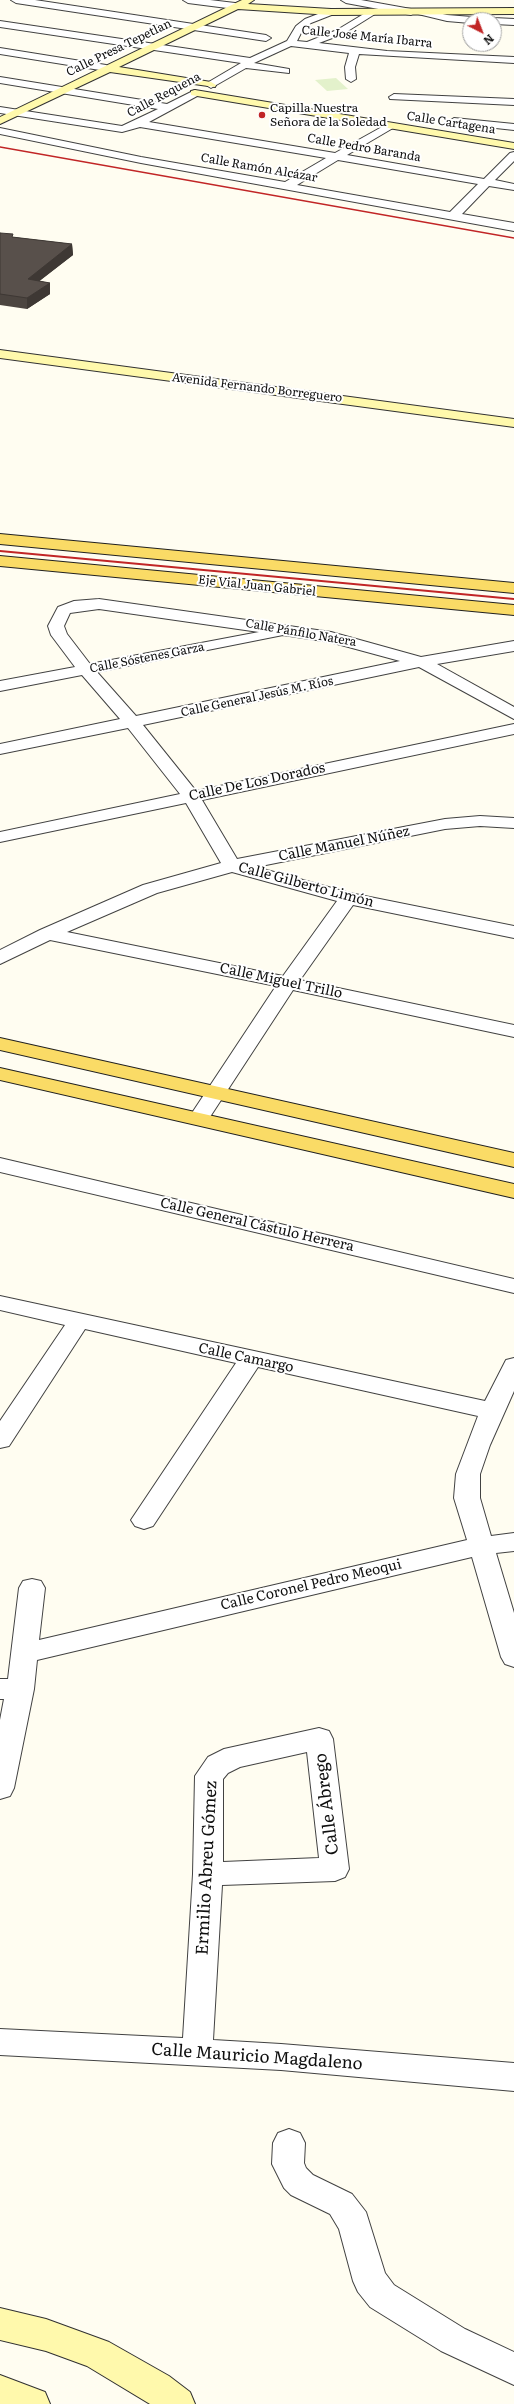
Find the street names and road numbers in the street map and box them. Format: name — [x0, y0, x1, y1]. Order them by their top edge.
street label: Calle Presa Tepetlan — [64, 16, 174, 80]
street label: Calle José María Ibarra — [301, 23, 433, 51]
street label: Calle Requena — [125, 70, 203, 120]
street label: Calle Cartagena — [406, 109, 496, 137]
street label: Calle Pedro Baranda — [306, 131, 422, 165]
street label: Calle Ramón Alcázar — [200, 151, 318, 185]
street label: Avenida Fernando Borreguero — [171, 370, 343, 406]
street label: Eje Vial Juan Gabriel — [197, 573, 317, 599]
street label: Calle Pánfilo Natera — [244, 616, 358, 650]
street label: Calle Sóstenes Garza — [88, 640, 206, 676]
street label: Calle General Jesús M. Ríos — [180, 674, 334, 720]
street label: Calle De Los Dorados — [187, 759, 327, 805]
street label: Calle Manuel Núñez — [277, 823, 411, 865]
street label: Calle Gilberto Limón — [236, 859, 376, 911]
street label: Calle Miguel Trillo — [218, 960, 344, 1002]
street label: Calle General Cástulo Herrera — [158, 1194, 356, 1256]
street label: Calle Camargo — [197, 1340, 295, 1376]
street label: Calle Coronel Pedro Meoqui — [219, 1556, 403, 1614]
street label: Calle Ábrego — [311, 1752, 343, 1856]
street label: Ermilio Abreu Gómez — [192, 1780, 222, 1956]
street label: Calle Mauricio Magdaleno — [151, 2039, 363, 2075]

